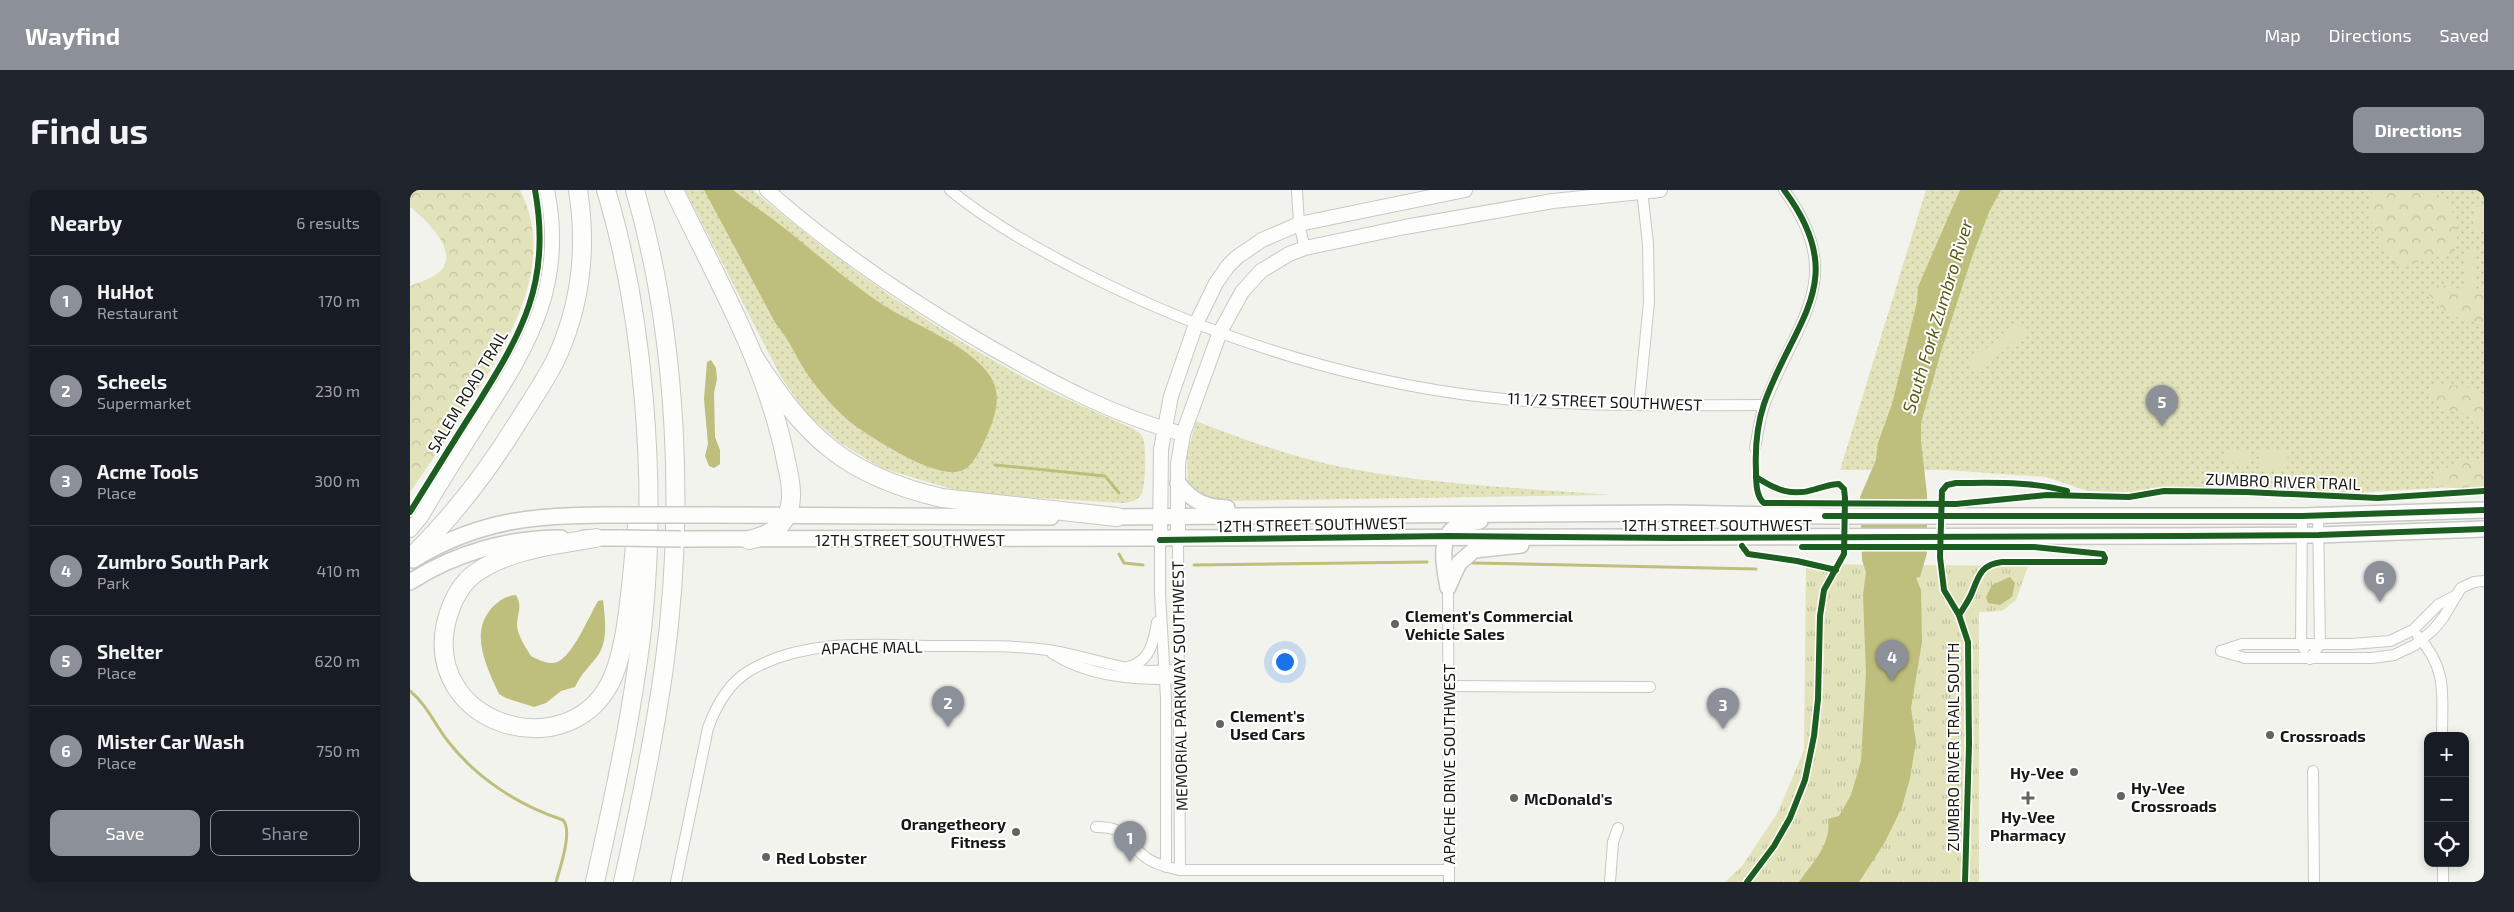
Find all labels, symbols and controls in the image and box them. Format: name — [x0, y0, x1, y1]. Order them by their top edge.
text: Wayfind — [25, 21, 120, 50]
text: Map — [2264, 24, 2301, 46]
text: Directions — [2329, 24, 2412, 46]
text: Saved — [2440, 24, 2489, 46]
button: Directions — [2353, 107, 2484, 153]
text: Find us — [30, 109, 148, 151]
text: Nearby — [50, 210, 122, 235]
text: 6 results — [296, 213, 360, 232]
water label: South Fork Zumbro River — [1897, 216, 1977, 415]
text: HuHot — [97, 280, 153, 303]
text: 1 — [63, 291, 69, 310]
text: 170 m — [318, 291, 360, 310]
text: Restaurant — [97, 303, 178, 322]
street label: SALEM ROAD TRAIL — [423, 326, 511, 456]
text: Scheels — [97, 370, 167, 393]
text: 2 — [61, 381, 71, 400]
text: 230 m — [315, 381, 360, 400]
pin: 5 — [2146, 385, 2178, 426]
street label: 11 1/2 STREET SOUTHWEST — [1507, 388, 1703, 414]
text: Supermarket — [97, 393, 191, 412]
text: Acme Tools — [97, 460, 199, 483]
street label: ZUMBRO RIVER TRAIL — [2205, 469, 2361, 493]
text: 3 — [61, 471, 71, 490]
text: 300 m — [314, 471, 360, 490]
text: Place — [97, 483, 136, 502]
street label: 12TH STREET SOUTHWEST — [1217, 513, 1407, 535]
street label: 12TH STREET SOUTHWEST — [1622, 515, 1812, 534]
street label: 12TH STREET SOUTHWEST — [815, 530, 1005, 549]
text: Zumbro South Park — [97, 550, 269, 573]
text: 4 — [61, 561, 71, 580]
text: 410 m — [317, 561, 360, 580]
street label: MEMORIAL PARKWAY SOUTHWEST — [1167, 561, 1191, 811]
pin: 6 — [2364, 561, 2396, 602]
text: Park — [97, 573, 130, 592]
place label: Clement's Commercial Vehicle Sales — [1405, 606, 1574, 643]
marker: Clement's Commercial Vehicle Sales — [1389, 618, 1401, 630]
street label: APACHE MALL — [821, 637, 923, 657]
text: Shelter — [97, 640, 163, 663]
pin: 4 — [1876, 640, 1908, 681]
street label: ZUMBRO RIVER TRAIL SOUTH — [1943, 643, 1962, 851]
your location — [1272, 649, 1298, 675]
text: 5 — [62, 651, 70, 670]
text: 620 m — [315, 651, 360, 670]
text: Place — [97, 663, 136, 682]
street label: APACHE DRIVE SOUTHWEST — [1439, 664, 1458, 864]
pin: 2 — [932, 686, 964, 727]
pin: 3 — [1707, 688, 1739, 729]
place label: Clement's Used Cars — [1230, 706, 1305, 743]
marker: Clement's Used Cars — [1214, 718, 1226, 730]
place label: Crossroads — [2280, 726, 2366, 745]
marker: Crossroads — [2264, 729, 2276, 741]
text: Mister Car Wash — [97, 730, 244, 753]
map controls — [2424, 732, 2469, 867]
button: + — [2424, 732, 2469, 777]
text: 6 — [61, 741, 71, 760]
text: 750 m — [316, 741, 360, 760]
text: Place — [97, 753, 136, 772]
place label: Hy-Vee — [2010, 763, 2064, 783]
marker: Hy-Vee — [2068, 766, 2080, 778]
button: − — [2424, 777, 2469, 822]
place label: Hy-Vee Crossroads — [2131, 778, 2217, 815]
place label: McDonald's — [1524, 789, 1613, 808]
marker: Hy-Vee Crossroads — [2115, 790, 2127, 802]
marker: McDonald's — [1508, 792, 1520, 804]
marker: Hy-Vee Pharmacy — [2022, 792, 2034, 804]
place label: Hy-Vee Pharmacy — [1990, 807, 2066, 845]
button: Save — [50, 810, 200, 856]
button: Share — [210, 810, 360, 856]
place label: Orangetheory Fitness — [901, 814, 1006, 851]
pin: 1 — [1114, 821, 1146, 862]
button: locate — [2424, 822, 2469, 867]
marker: Orangetheory Fitness — [1010, 826, 1022, 838]
place label: Red Lobster — [776, 848, 867, 867]
marker: Red Lobster — [760, 851, 772, 863]

